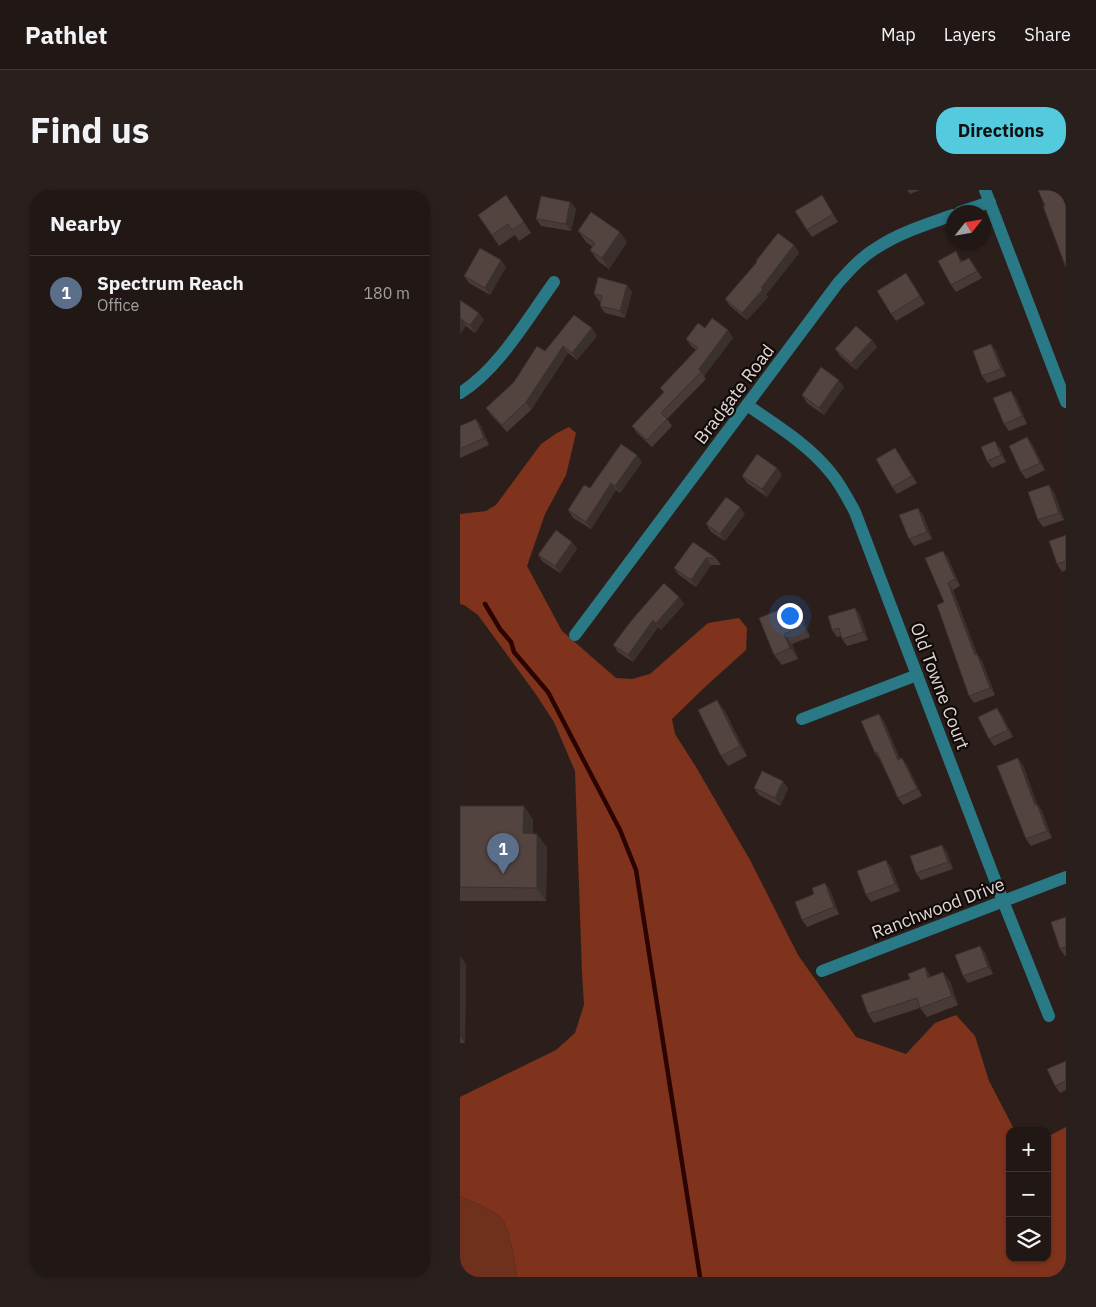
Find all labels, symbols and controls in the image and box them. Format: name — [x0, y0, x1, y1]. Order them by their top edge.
text: Pathlet — [25, 19, 107, 51]
text: Map — [881, 23, 916, 46]
text: Layers — [944, 23, 996, 46]
text: Share — [1024, 23, 1071, 46]
text: Find us — [30, 107, 149, 153]
button: Directions — [936, 107, 1066, 154]
north arrow — [946, 205, 991, 250]
text: Nearby — [50, 209, 121, 237]
text: Spectrum Reach — [97, 271, 244, 295]
text: 1 — [61, 283, 71, 303]
text: 180 m — [363, 283, 410, 303]
text: Office — [97, 295, 139, 315]
street label: Bradgate Road — [689, 339, 779, 449]
your location — [777, 603, 803, 629]
street label: Old Towne Court — [905, 619, 975, 753]
pin: 1 — [487, 833, 519, 874]
street label: Ranchwood Drive — [868, 872, 1008, 944]
map controls — [1006, 1127, 1051, 1262]
button: + — [1006, 1127, 1051, 1172]
button: − — [1006, 1172, 1051, 1217]
button: layers — [1006, 1217, 1051, 1262]

